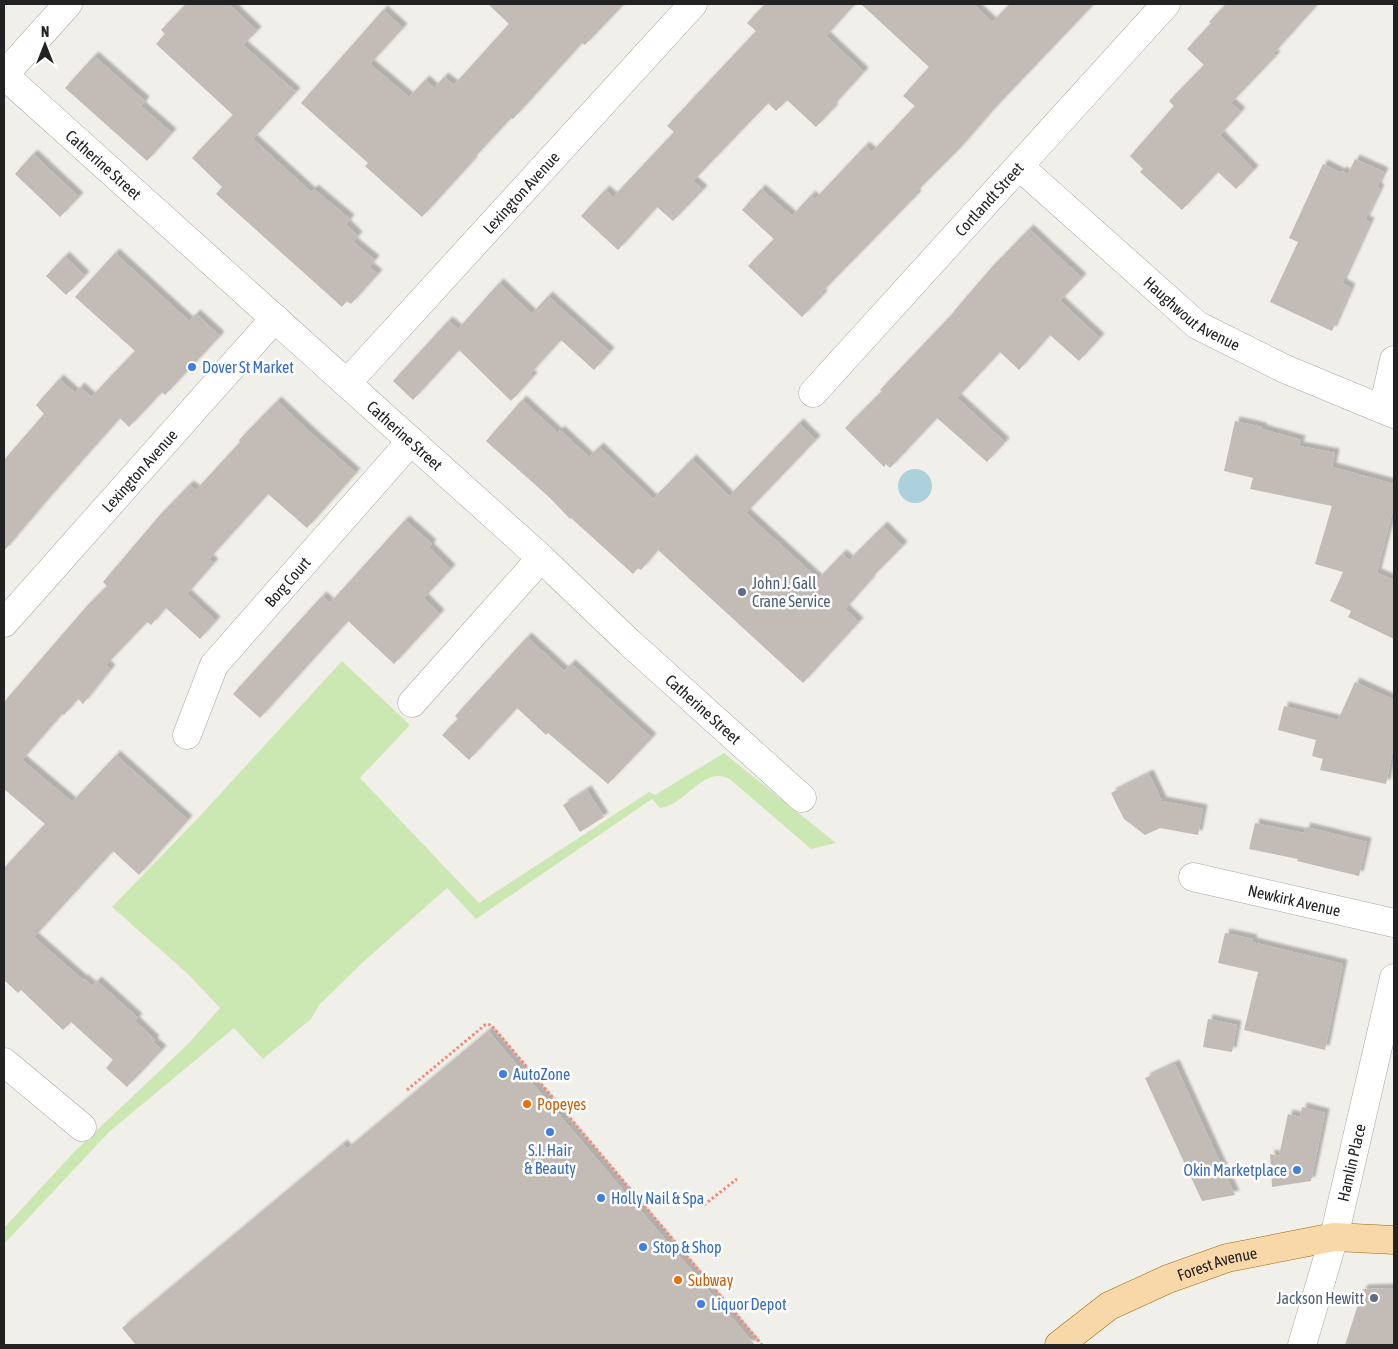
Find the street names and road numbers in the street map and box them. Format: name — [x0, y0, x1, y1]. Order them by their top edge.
street label: Catherine Street — [62, 126, 145, 203]
street label: Lexington Avenue — [479, 148, 563, 237]
street label: Cortlandt Street — [951, 158, 1027, 239]
street label: Haughwout Avenue — [1140, 273, 1243, 354]
street label: Catherine Street — [363, 397, 446, 474]
street label: Lexington Avenue — [98, 426, 181, 515]
street label: Borg Court — [261, 553, 314, 610]
street label: Catherine Street — [662, 671, 745, 748]
street label: Newkirk Avenue — [1246, 881, 1343, 920]
street label: Hamlin Place — [1334, 1122, 1369, 1203]
street label: Forest Avenue — [1175, 1243, 1258, 1284]

